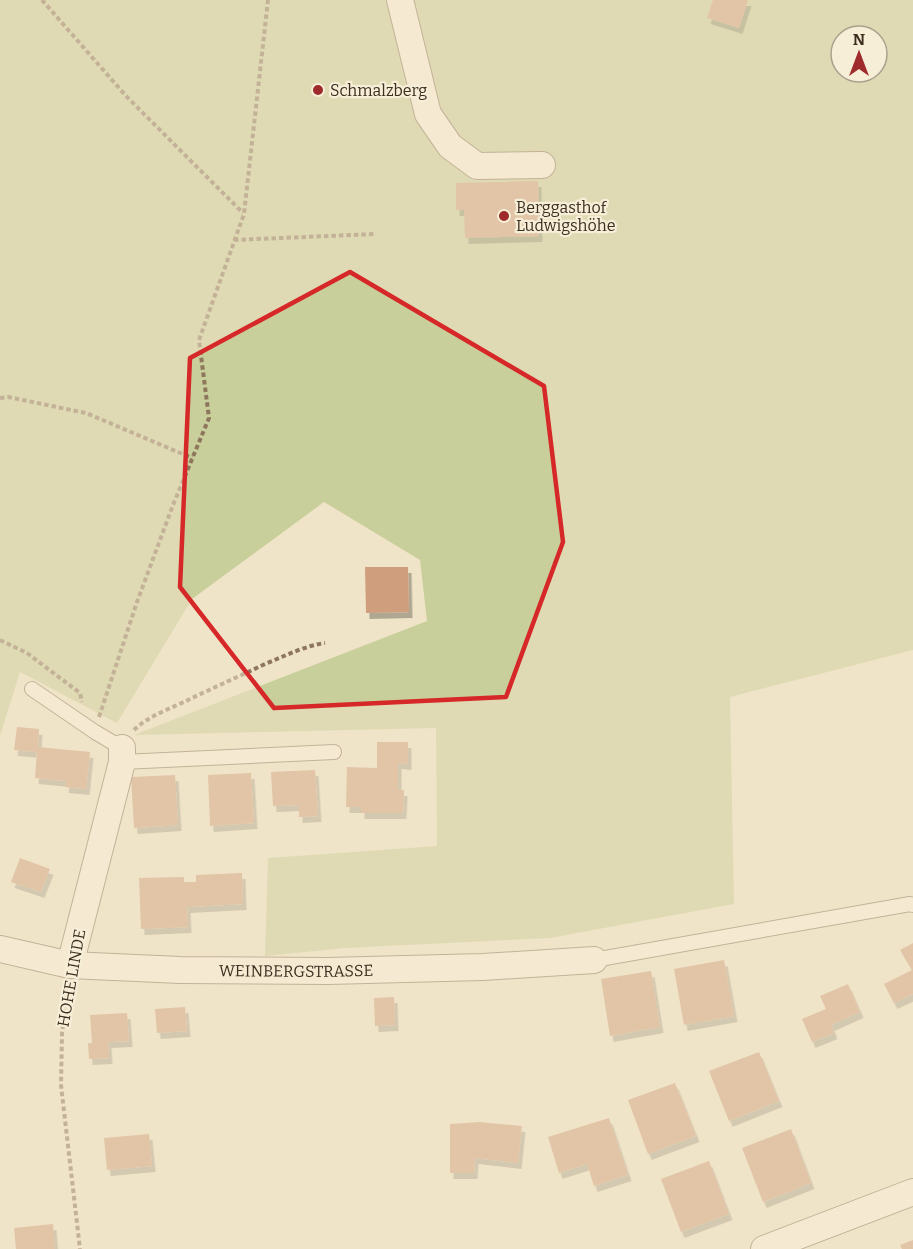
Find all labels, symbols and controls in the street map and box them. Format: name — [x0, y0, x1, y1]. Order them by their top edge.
north arrow — [829, 24, 889, 84]
text: N — [853, 30, 865, 49]
place label: Schmalzberg — [330, 81, 427, 100]
marker: Schmalzberg — [311, 83, 325, 97]
place label: Berggasthof Ludwigshöhe — [516, 198, 615, 235]
marker: Berggasthof Ludwigshöhe — [497, 209, 511, 223]
street label: HOHE LINDE — [54, 928, 89, 1029]
street label: WEINBERGSTRASSE — [219, 961, 374, 981]

